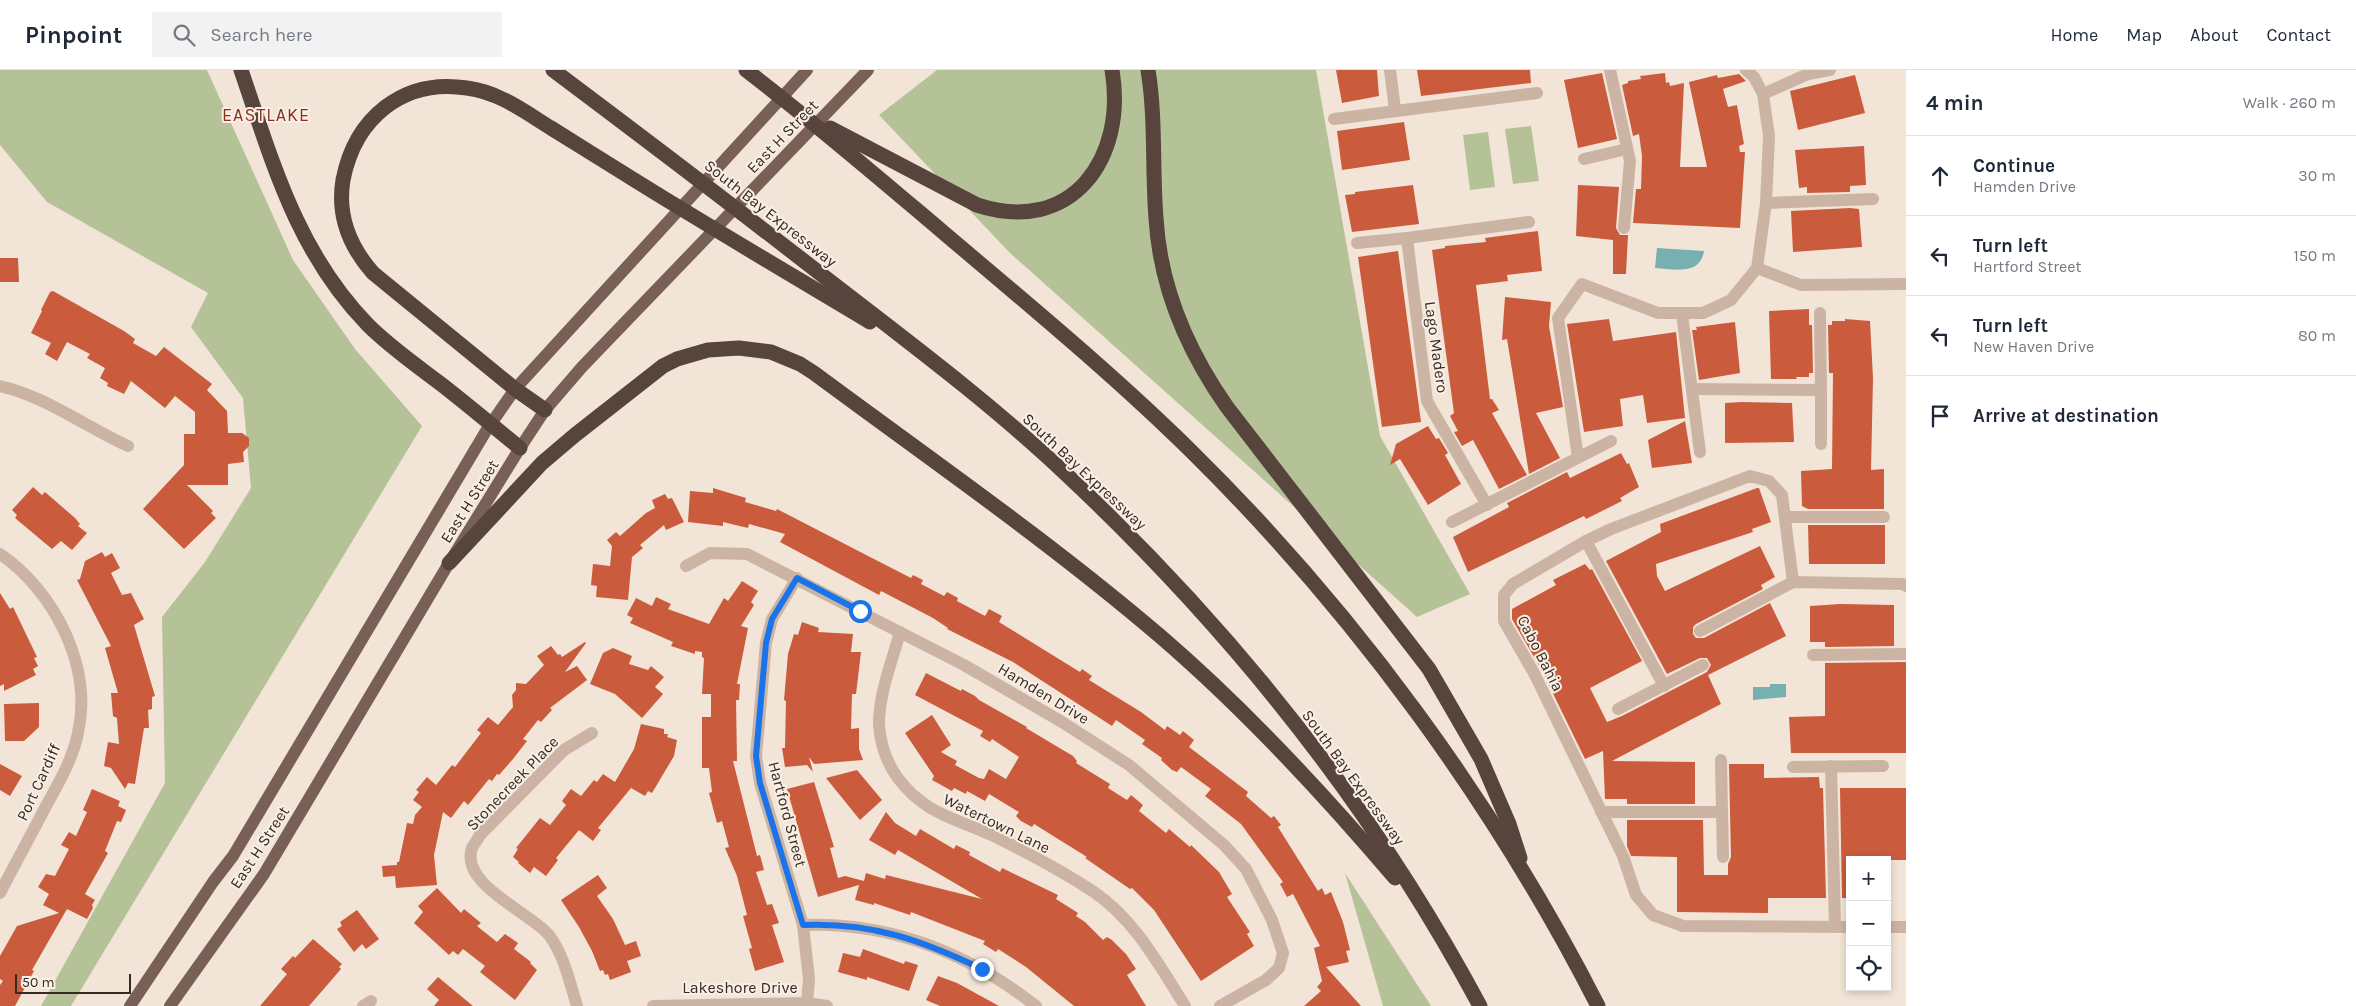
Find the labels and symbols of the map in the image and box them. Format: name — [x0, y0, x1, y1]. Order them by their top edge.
street label: East H Street — [743, 96, 822, 177]
district label: EASTLAKE — [222, 104, 310, 126]
street label: South Bay Expressway — [701, 156, 841, 271]
street label: Lago Madero — [1421, 300, 1452, 394]
street label: South Bay Expressway — [1019, 409, 1151, 534]
street label: East H Street — [436, 456, 503, 546]
route start — [849, 600, 872, 623]
street label: Cabo Bahia — [1513, 612, 1568, 694]
street label: Hamden Drive — [995, 659, 1093, 728]
street label: South Bay Expressway — [1298, 706, 1409, 849]
street label: Stonecreek Place — [462, 732, 562, 835]
street label: Port Cardiff — [12, 740, 65, 824]
street label: Hartford Street — [764, 759, 811, 869]
street label: Watertown Lane — [940, 789, 1053, 858]
street label: East H Street — [226, 802, 293, 892]
route end — [971, 958, 994, 981]
scale bar — [15, 971, 131, 994]
street label: Lakeshore Drive — [682, 978, 798, 997]

